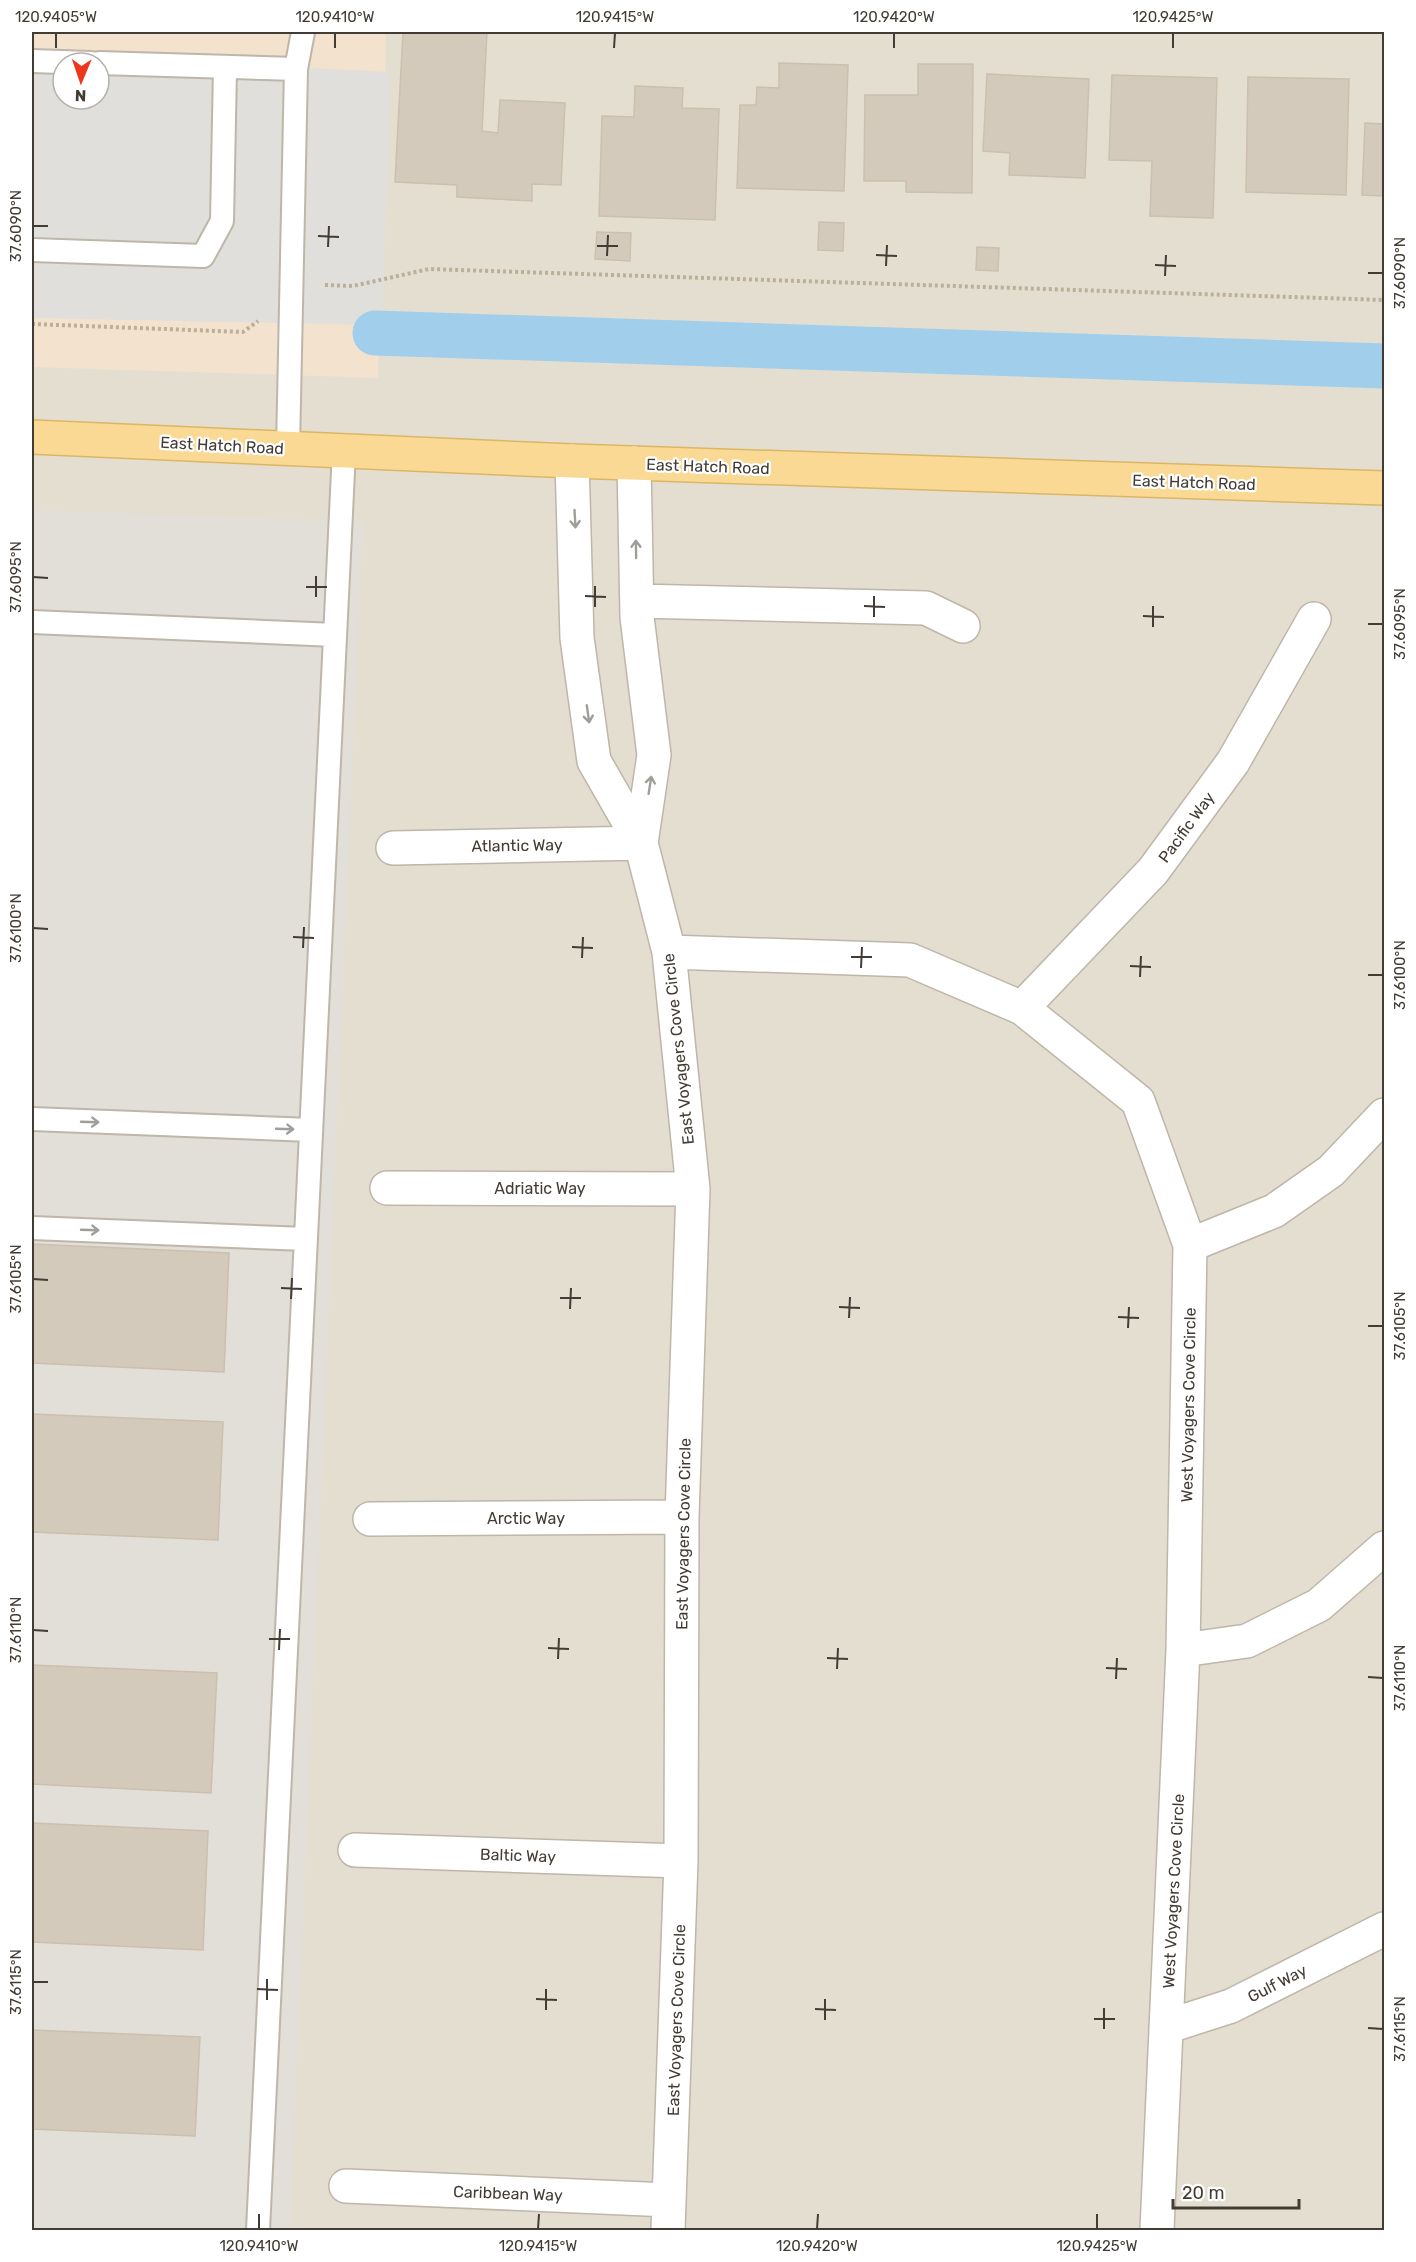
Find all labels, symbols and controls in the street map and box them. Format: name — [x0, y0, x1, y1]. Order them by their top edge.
text: 120.9405°W — [15, 8, 97, 26]
text: 120.9410°W — [295, 8, 375, 26]
text: 120.9415°W — [576, 8, 654, 26]
text: 120.9420°W — [853, 8, 935, 26]
text: 120.9425°W — [1132, 8, 1214, 26]
north arrow — [51, 51, 111, 111]
text: N — [74, 86, 87, 105]
text: 37.6090°N — [7, 190, 25, 262]
text: 37.6090°N — [1391, 237, 1409, 309]
street label: East Hatch Road — [160, 433, 284, 458]
street label: East Hatch Road — [646, 455, 770, 478]
street label: East Hatch Road — [1132, 471, 1256, 494]
one-way arrow — [569, 509, 580, 529]
one-way arrow — [630, 540, 642, 560]
text: 37.6095°N — [7, 541, 25, 613]
text: 37.6095°N — [1391, 588, 1409, 660]
one-way arrow — [582, 703, 593, 723]
one-way arrow — [644, 775, 655, 795]
street label: Pacific Way — [1154, 788, 1219, 866]
street label: Atlantic Way — [471, 835, 563, 856]
text: 37.6100°N — [7, 893, 25, 963]
text: 37.6100°N — [1391, 940, 1409, 1010]
street label: East Voyagers Cove Circle — [659, 952, 698, 1145]
one-way arrow — [79, 1116, 99, 1128]
one-way arrow — [274, 1123, 294, 1134]
street label: Adriatic Way — [494, 1179, 586, 1198]
one-way arrow — [79, 1225, 99, 1236]
text: 37.6105°N — [7, 1244, 25, 1314]
text: 37.6105°N — [1391, 1291, 1409, 1361]
street label: West Voyagers Cove Circle — [1177, 1307, 1200, 1503]
street label: East Voyagers Cove Circle — [672, 1438, 695, 1630]
street label: Arctic Way — [487, 1509, 565, 1528]
text: 37.6110°N — [7, 1597, 25, 1663]
text: 37.6110°N — [1391, 1645, 1409, 1711]
street label: West Voyagers Cove Circle — [1159, 1793, 1188, 1989]
street label: Baltic Way — [480, 1845, 556, 1866]
street label: East Voyagers Cove Circle — [664, 1924, 689, 2116]
text: 37.6115°N — [7, 1949, 25, 2015]
street label: Gulf Way — [1244, 1960, 1310, 2006]
text: 37.6115°N — [1391, 1996, 1409, 2062]
scale bar — [1173, 2172, 1299, 2210]
street label: Caribbean Way — [453, 2182, 563, 2205]
text: 20 m — [1182, 2182, 1224, 2204]
text: 120.9410°W — [219, 2237, 299, 2255]
text: 120.9415°W — [499, 2237, 577, 2255]
text: 120.9420°W — [776, 2237, 858, 2255]
text: 120.9425°W — [1056, 2237, 1138, 2255]

